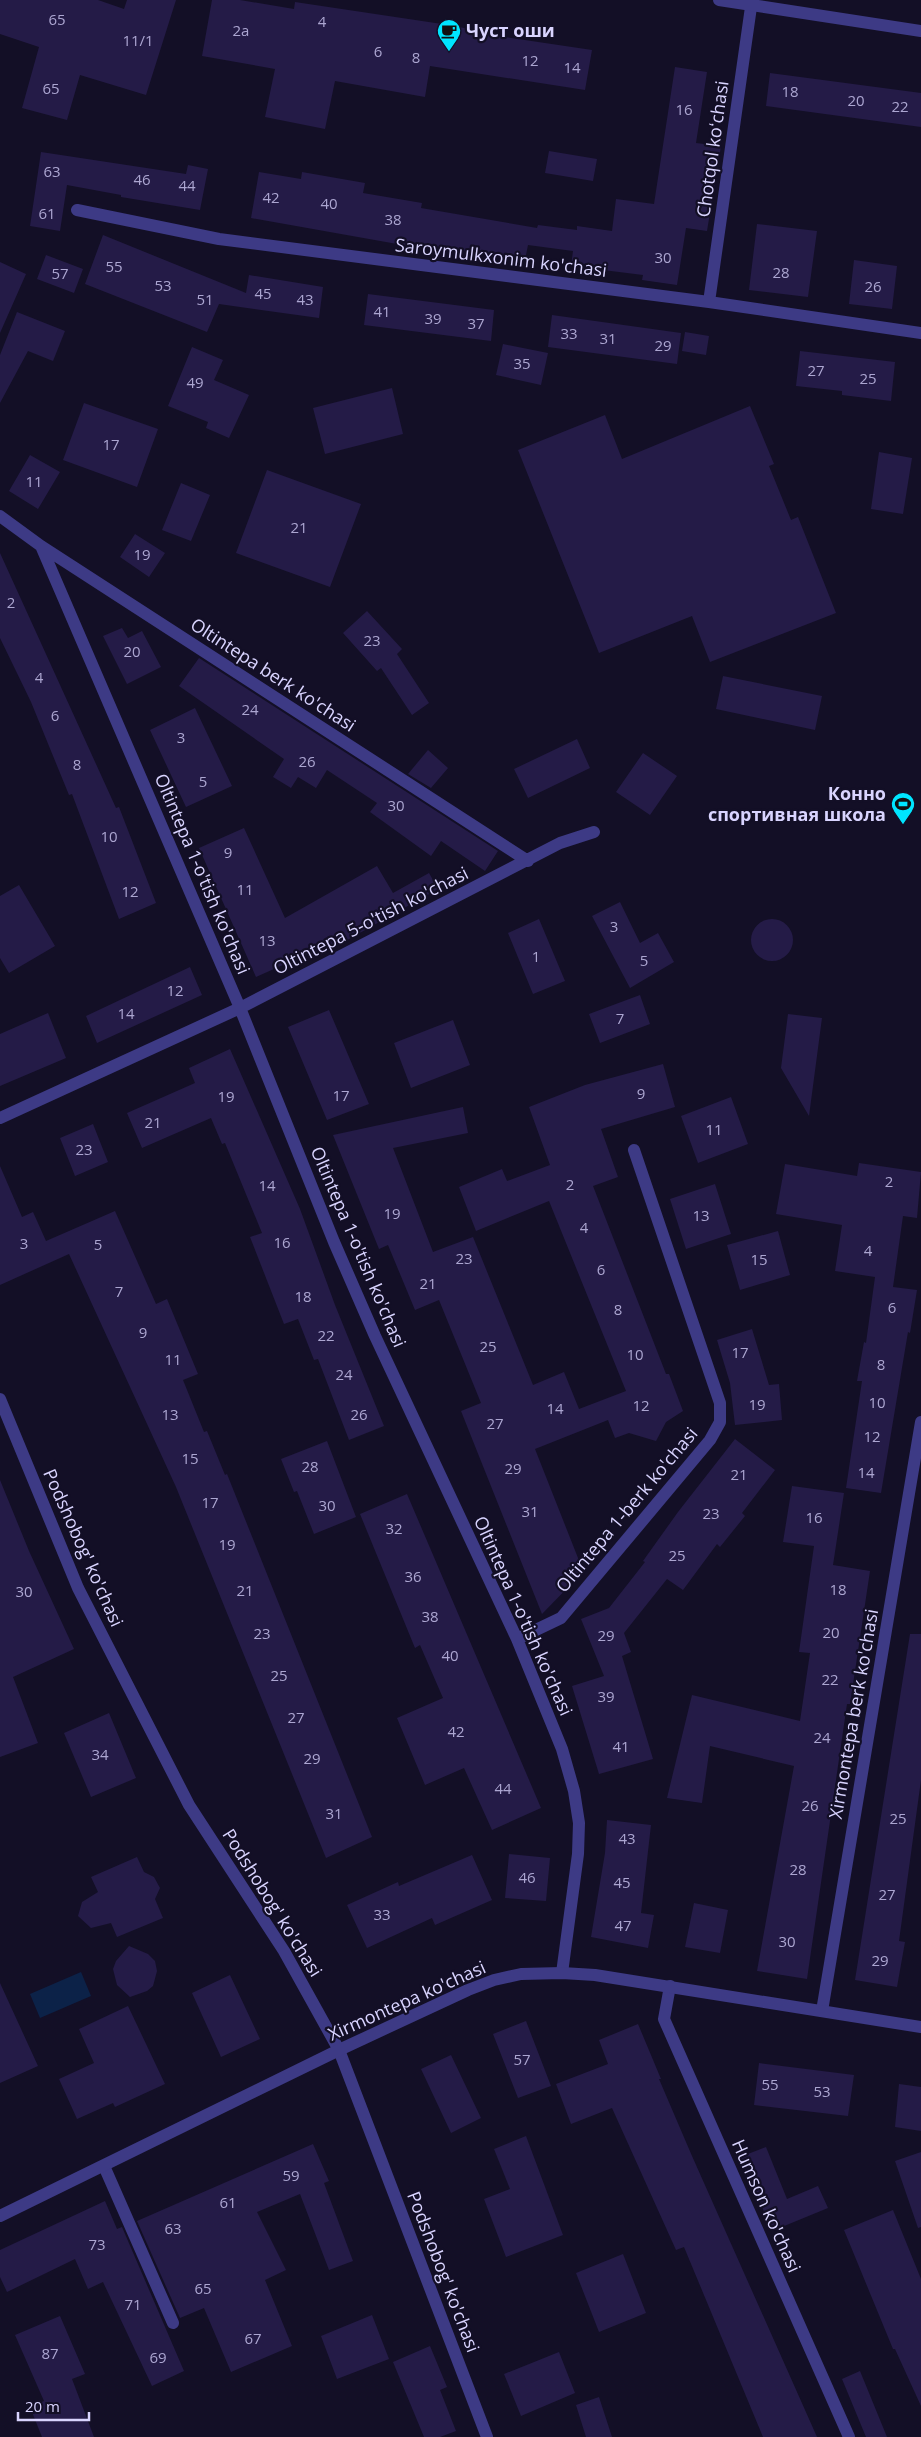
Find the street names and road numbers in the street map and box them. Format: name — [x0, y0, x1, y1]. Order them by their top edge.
street label: Chotqol koʻchasi — [691, 79, 733, 219]
street label: Saroymulkxonim ko'chasi — [394, 232, 608, 282]
street label: Oltintepa berk ko'chasi — [186, 612, 361, 737]
street label: Oltintepa 1-o'tish ko'chasi — [150, 770, 256, 978]
street label: Oltintepa 5-o'tish ko'chasi — [269, 860, 472, 980]
street label: Oltintepa 1-o'tish ko'chasi — [306, 1143, 412, 1351]
street label: Oltintepa 1-berk ko'chasi — [550, 1422, 702, 1597]
street label: Podshobog' ko'chasi — [38, 1465, 130, 1630]
street label: Oltintepa 1-o'tish ko'chasi — [469, 1512, 579, 1719]
street label: Xirmontepa berk ko'chasi — [823, 1607, 883, 1821]
street label: Podshobog' ko'chasi — [218, 1824, 328, 1981]
street label: Xirmontepa ko'chasi — [324, 1955, 489, 2046]
street label: Humson ko'chasi — [727, 2135, 807, 2276]
street label: Podshobog' ko'chasi — [402, 2188, 486, 2355]

